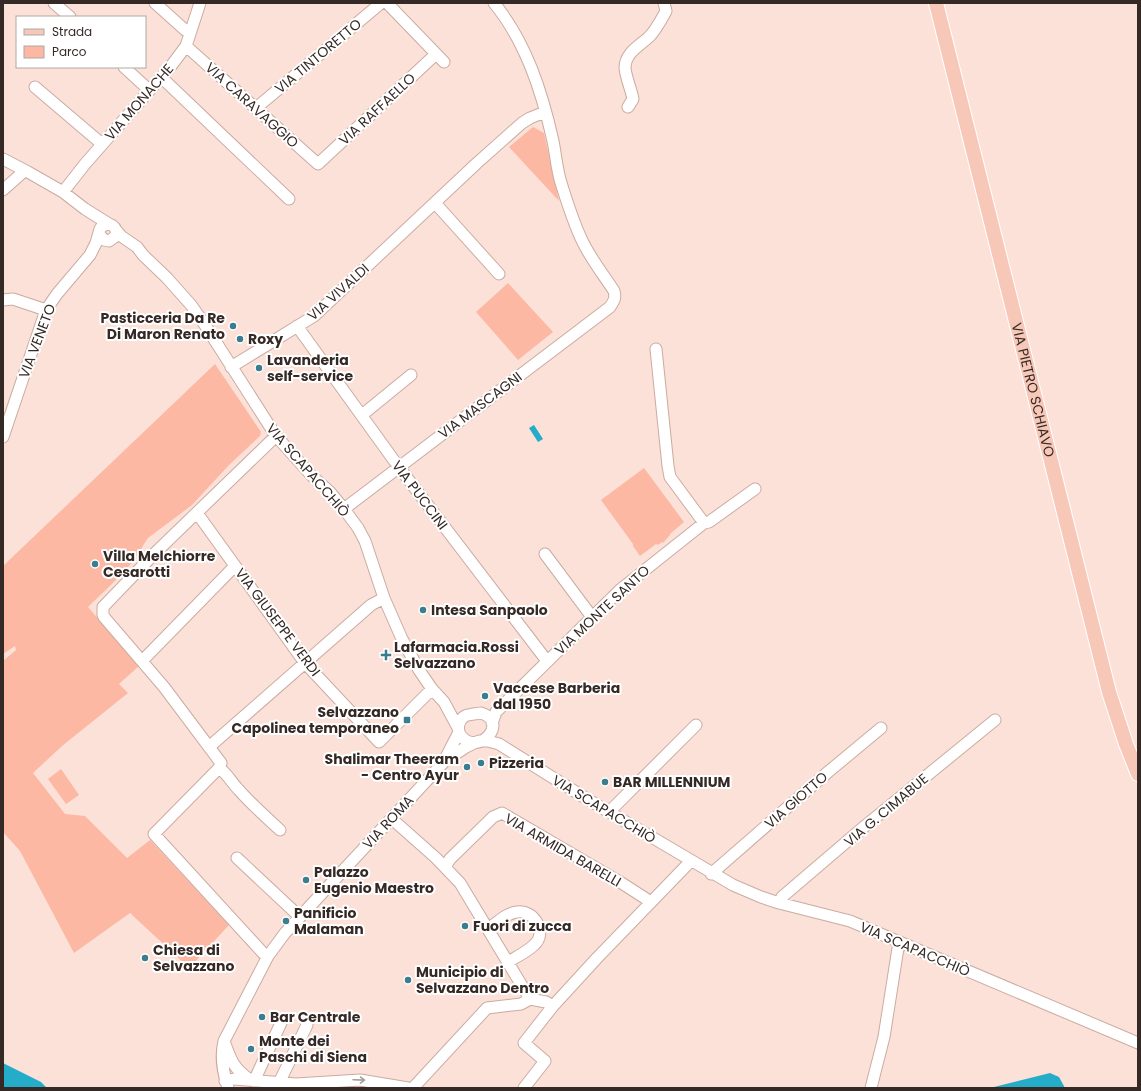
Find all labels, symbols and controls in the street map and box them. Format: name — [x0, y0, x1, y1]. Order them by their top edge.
street label: VIA TINTORETTO — [270, 14, 366, 98]
legend — [16, 16, 146, 68]
text: Strada — [52, 23, 92, 40]
text: Parco — [52, 43, 87, 60]
street label: VIA CARAVAGGIO — [201, 58, 303, 152]
street label: VIA MONACHE — [100, 59, 178, 145]
street label: VIA RAFFAELLO — [334, 68, 420, 150]
street label: VIA VIVALDI — [303, 259, 373, 325]
street label: VIA VENETO — [14, 301, 60, 381]
place label: Pasticceria Da Re Di Maron Renato — [101, 308, 225, 344]
marker: Pasticceria Da Re Di Maron Renato — [228, 321, 238, 331]
street label: VIA PIETRO SCHIAVO — [1007, 321, 1060, 459]
place label: Roxy — [248, 329, 283, 349]
marker: Roxy — [235, 334, 245, 344]
place label: Lavanderia self-service — [267, 350, 354, 386]
marker: Lavanderia self-service — [254, 363, 264, 373]
street label: VIA MASCAGNI — [434, 367, 526, 443]
street label: VIA SCAPACCHIÒ — [262, 419, 354, 521]
street label: VIA PUCCINI — [387, 456, 453, 534]
place label: Villa Melchiorre Cesarotti — [103, 546, 216, 582]
marker: Villa Melchiorre Cesarotti — [90, 559, 100, 569]
street label: VIA MONTE SANTO — [550, 561, 654, 659]
street label: VIA GIUSEPPE VERDI — [231, 564, 325, 680]
place label: Intesa Sanpaolo — [431, 600, 548, 620]
marker: Intesa Sanpaolo — [418, 605, 428, 615]
place label: Lafarmacia.Rossi Selvazzano — [394, 637, 519, 673]
marker: Lafarmacia.Rossi Selvazzano — [381, 650, 391, 660]
place label: Vaccese Barberia dal 1950 — [493, 678, 620, 714]
marker: Vaccese Barberia dal 1950 — [480, 691, 490, 701]
place label: Selvazzano Capolinea temporaneo — [232, 702, 399, 738]
marker: Selvazzano Capolinea temporaneo — [402, 715, 412, 725]
place label: Shalimar Theeram - Centro Ayur — [325, 749, 459, 785]
place label: Pizzeria — [489, 753, 544, 773]
marker: Pizzeria — [476, 758, 486, 768]
marker: Shalimar Theeram - Centro Ayur — [462, 762, 472, 772]
street label: VIA GIOTTO — [760, 767, 832, 833]
street label: VIA G. CIMABUE — [840, 769, 932, 851]
street label: VIA SCAPACCHIÒ — [548, 770, 660, 848]
place label: BAR MILLENNIUM — [613, 772, 730, 792]
marker: BAR MILLENNIUM — [600, 777, 610, 787]
street label: VIA ROMA — [358, 791, 418, 853]
street label: VIA ARMIDA BARELLI — [501, 808, 625, 892]
place label: Palazzo Eugenio Maestro — [314, 862, 434, 898]
marker: Palazzo Eugenio Maestro — [301, 875, 311, 885]
place label: Panificio Malaman — [294, 903, 364, 939]
marker: Panificio Malaman — [281, 916, 291, 926]
place label: Fuori di zucca — [473, 916, 572, 936]
street label: VIA SCAPACCHIÒ — [857, 917, 973, 981]
marker: Fuori di zucca — [460, 921, 470, 931]
place label: Chiesa di Selvazzano — [153, 940, 234, 976]
marker: Chiesa di Selvazzano — [140, 953, 150, 963]
place label: Municipio di Selvazzano Dentro — [416, 962, 549, 998]
marker: Municipio di Selvazzano Dentro — [403, 975, 413, 985]
place label: Bar Centrale — [270, 1007, 361, 1027]
marker: Bar Centrale — [257, 1012, 267, 1022]
place label: Monte dei Paschi di Siena — [259, 1031, 367, 1067]
marker: Monte dei Paschi di Siena — [246, 1044, 256, 1054]
one-way arrow — [352, 1077, 365, 1084]

